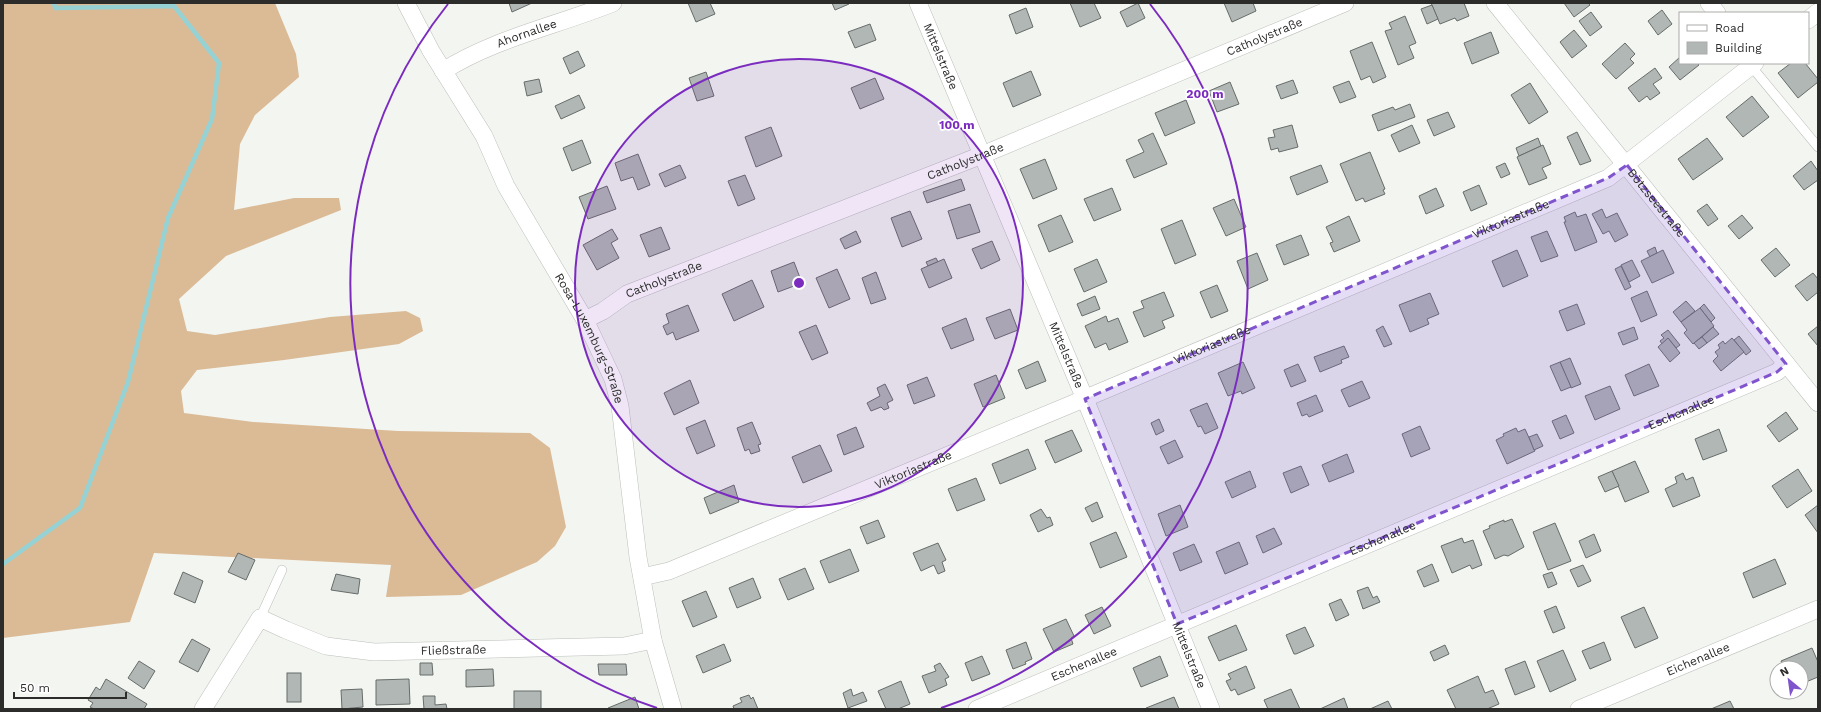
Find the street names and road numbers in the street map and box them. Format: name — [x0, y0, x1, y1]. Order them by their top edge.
street label: Catholystraße — [1224, 15, 1305, 59]
street label: Ahornallee — [495, 16, 559, 50]
street label: Mittelstraße — [920, 21, 961, 92]
street label: Catholystraße — [925, 140, 1006, 183]
street label: Bötzseestraße — [1625, 166, 1688, 240]
street label: Viktoriastraße — [1470, 197, 1551, 241]
street label: Catholystraße — [623, 258, 704, 301]
street label: Rosa-Luxemburg-Straße — [552, 271, 626, 405]
street label: Mittelstraße — [1046, 320, 1087, 390]
street label: Viktoriastraße — [1172, 322, 1253, 367]
street label: Eschenallee — [1646, 392, 1716, 433]
street label: Viktoriastraße — [873, 448, 954, 492]
street label: Eschenallee — [1347, 518, 1418, 558]
street label: Mittelstraße — [1169, 620, 1209, 690]
street label: Eichenallee — [1664, 640, 1732, 679]
street label: Fließstraße — [420, 642, 487, 658]
street label: Eschenallee — [1049, 644, 1119, 684]

